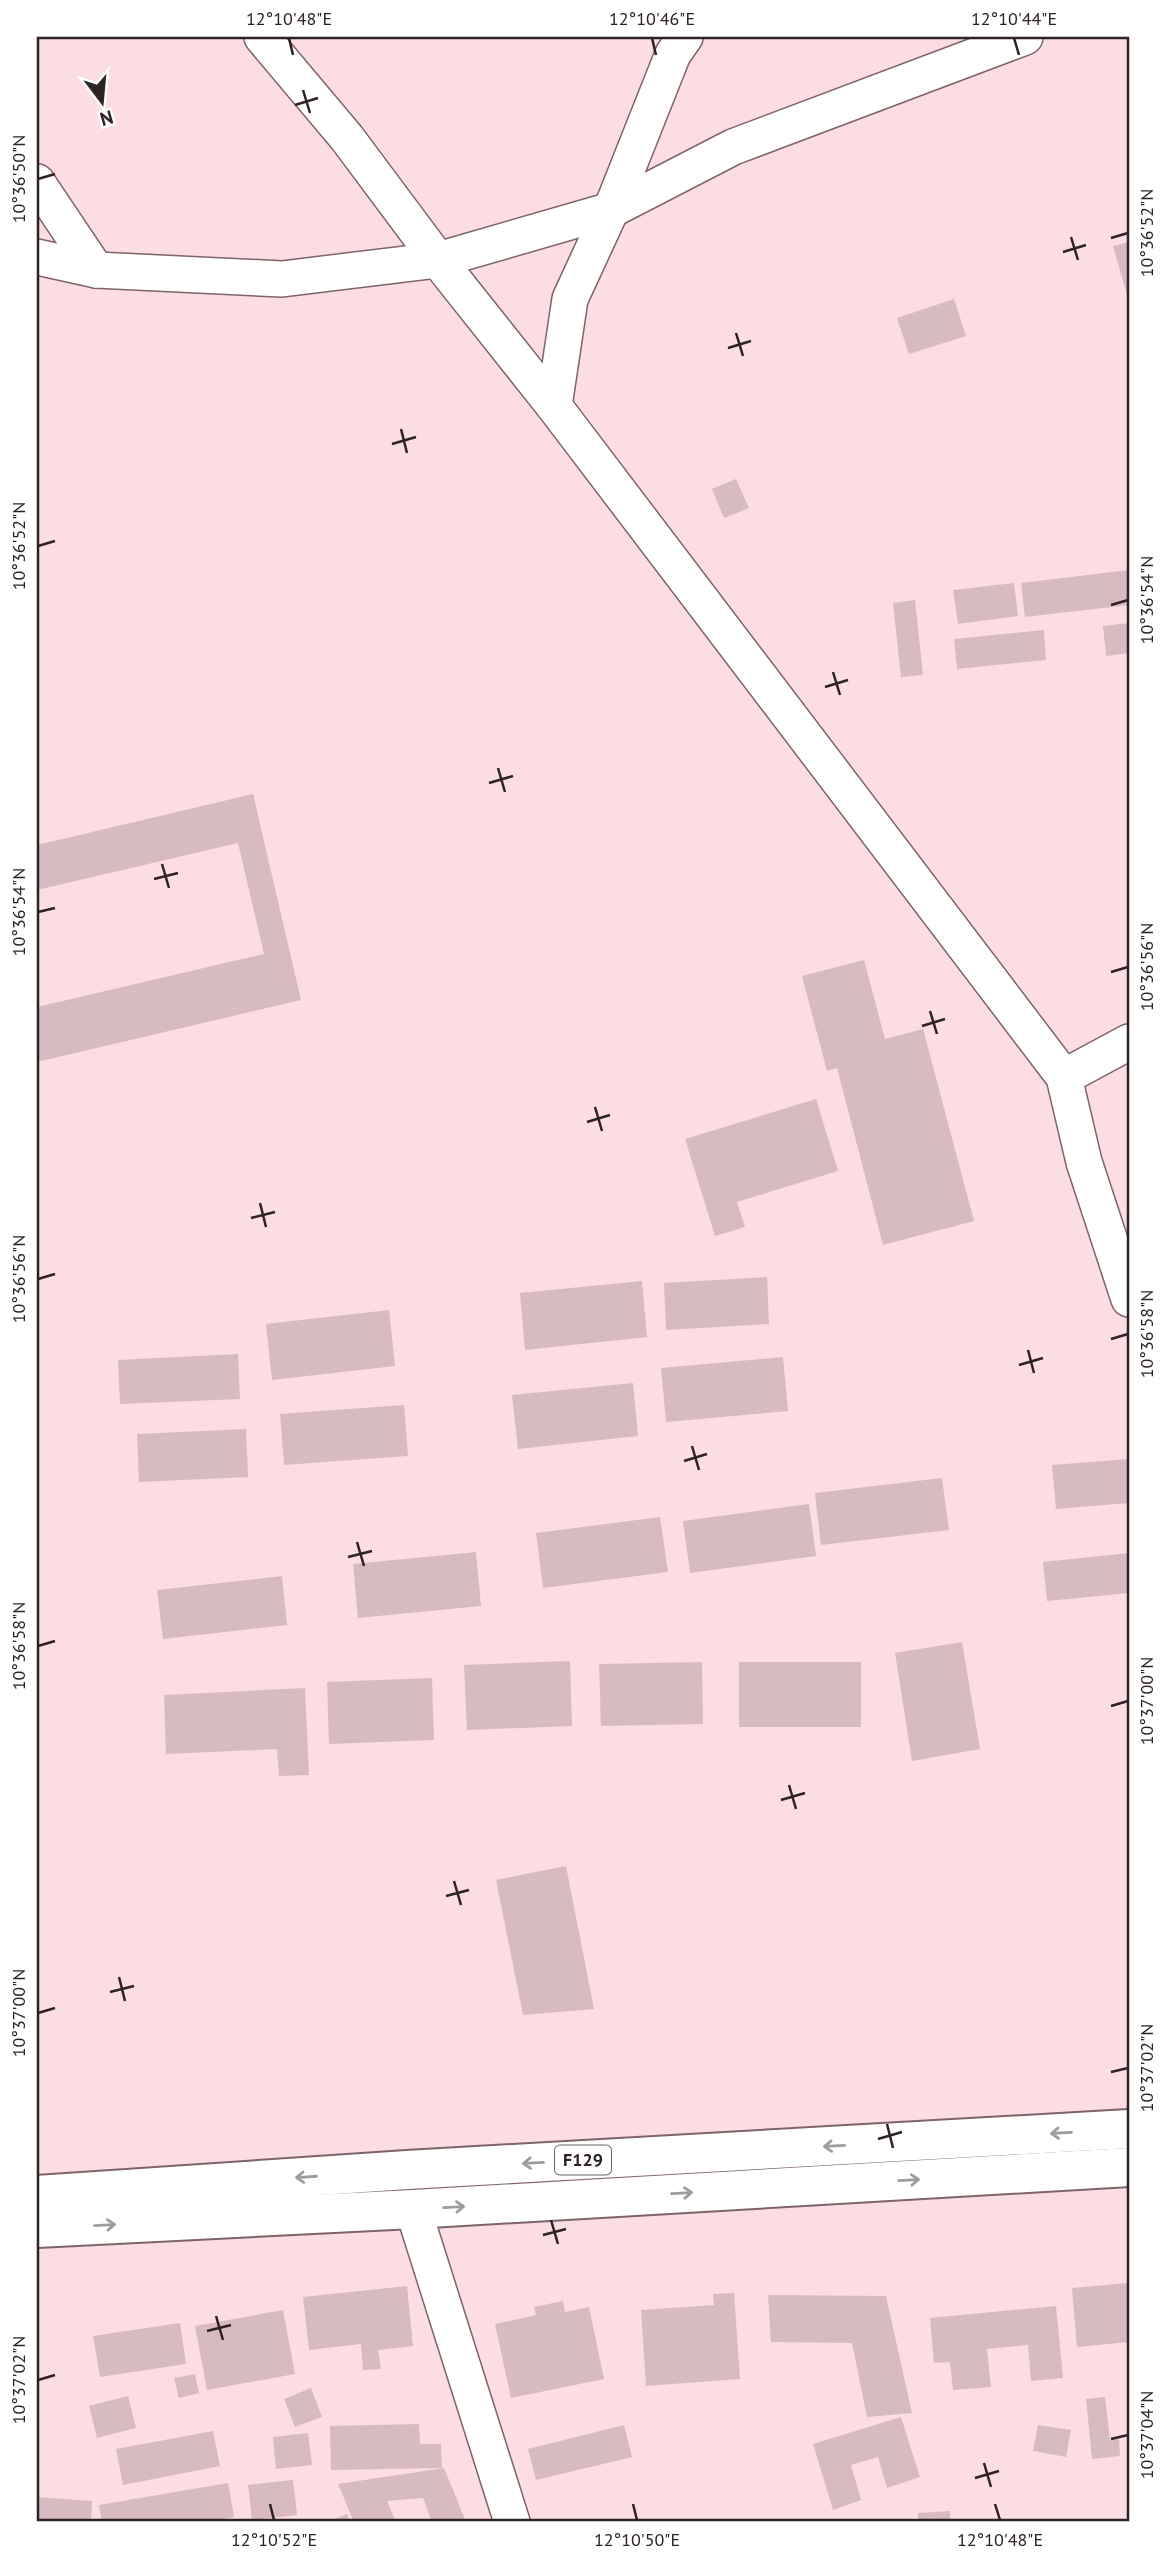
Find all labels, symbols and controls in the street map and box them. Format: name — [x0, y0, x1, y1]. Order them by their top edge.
text: 12°10'48"E — [246, 7, 332, 30]
text: 12°10'46"E — [609, 7, 695, 30]
text: 12°10'44"E — [971, 7, 1057, 30]
north arrow — [66, 66, 136, 136]
text: N — [97, 105, 116, 132]
text: 10°36'50"N — [7, 135, 30, 223]
text: 10°36'52"N — [1135, 189, 1158, 277]
text: 10°36'52"N — [7, 502, 30, 590]
text: 10°36'54"N — [1135, 556, 1158, 644]
text: 10°36'54"N — [7, 868, 30, 956]
text: 10°36'56"N — [1135, 923, 1158, 1011]
text: 10°36'56"N — [7, 1235, 30, 1323]
text: 10°36'58"N — [1135, 1290, 1158, 1378]
text: 10°36'58"N — [7, 1602, 30, 1690]
text: 10°37'00"N — [1135, 1657, 1158, 1745]
text: 10°37'00"N — [7, 1969, 30, 2057]
text: 10°37'02"N — [1135, 2024, 1158, 2112]
one-way arrow — [1050, 2126, 1073, 2139]
one-way arrow — [823, 2139, 846, 2152]
road number: F129 — [555, 2146, 611, 2174]
one-way arrow — [522, 2156, 545, 2169]
one-way arrow — [296, 2171, 318, 2184]
one-way arrow — [897, 2173, 919, 2186]
one-way arrow — [670, 2187, 693, 2200]
one-way arrow — [443, 2200, 466, 2213]
one-way arrow — [93, 2218, 116, 2231]
text: 10°37'02"N — [7, 2336, 30, 2424]
text: 10°37'04"N — [1135, 2391, 1158, 2479]
text: 12°10'52"E — [231, 2528, 317, 2551]
text: 12°10'50"E — [594, 2528, 680, 2551]
text: 12°10'48"E — [957, 2528, 1043, 2551]

